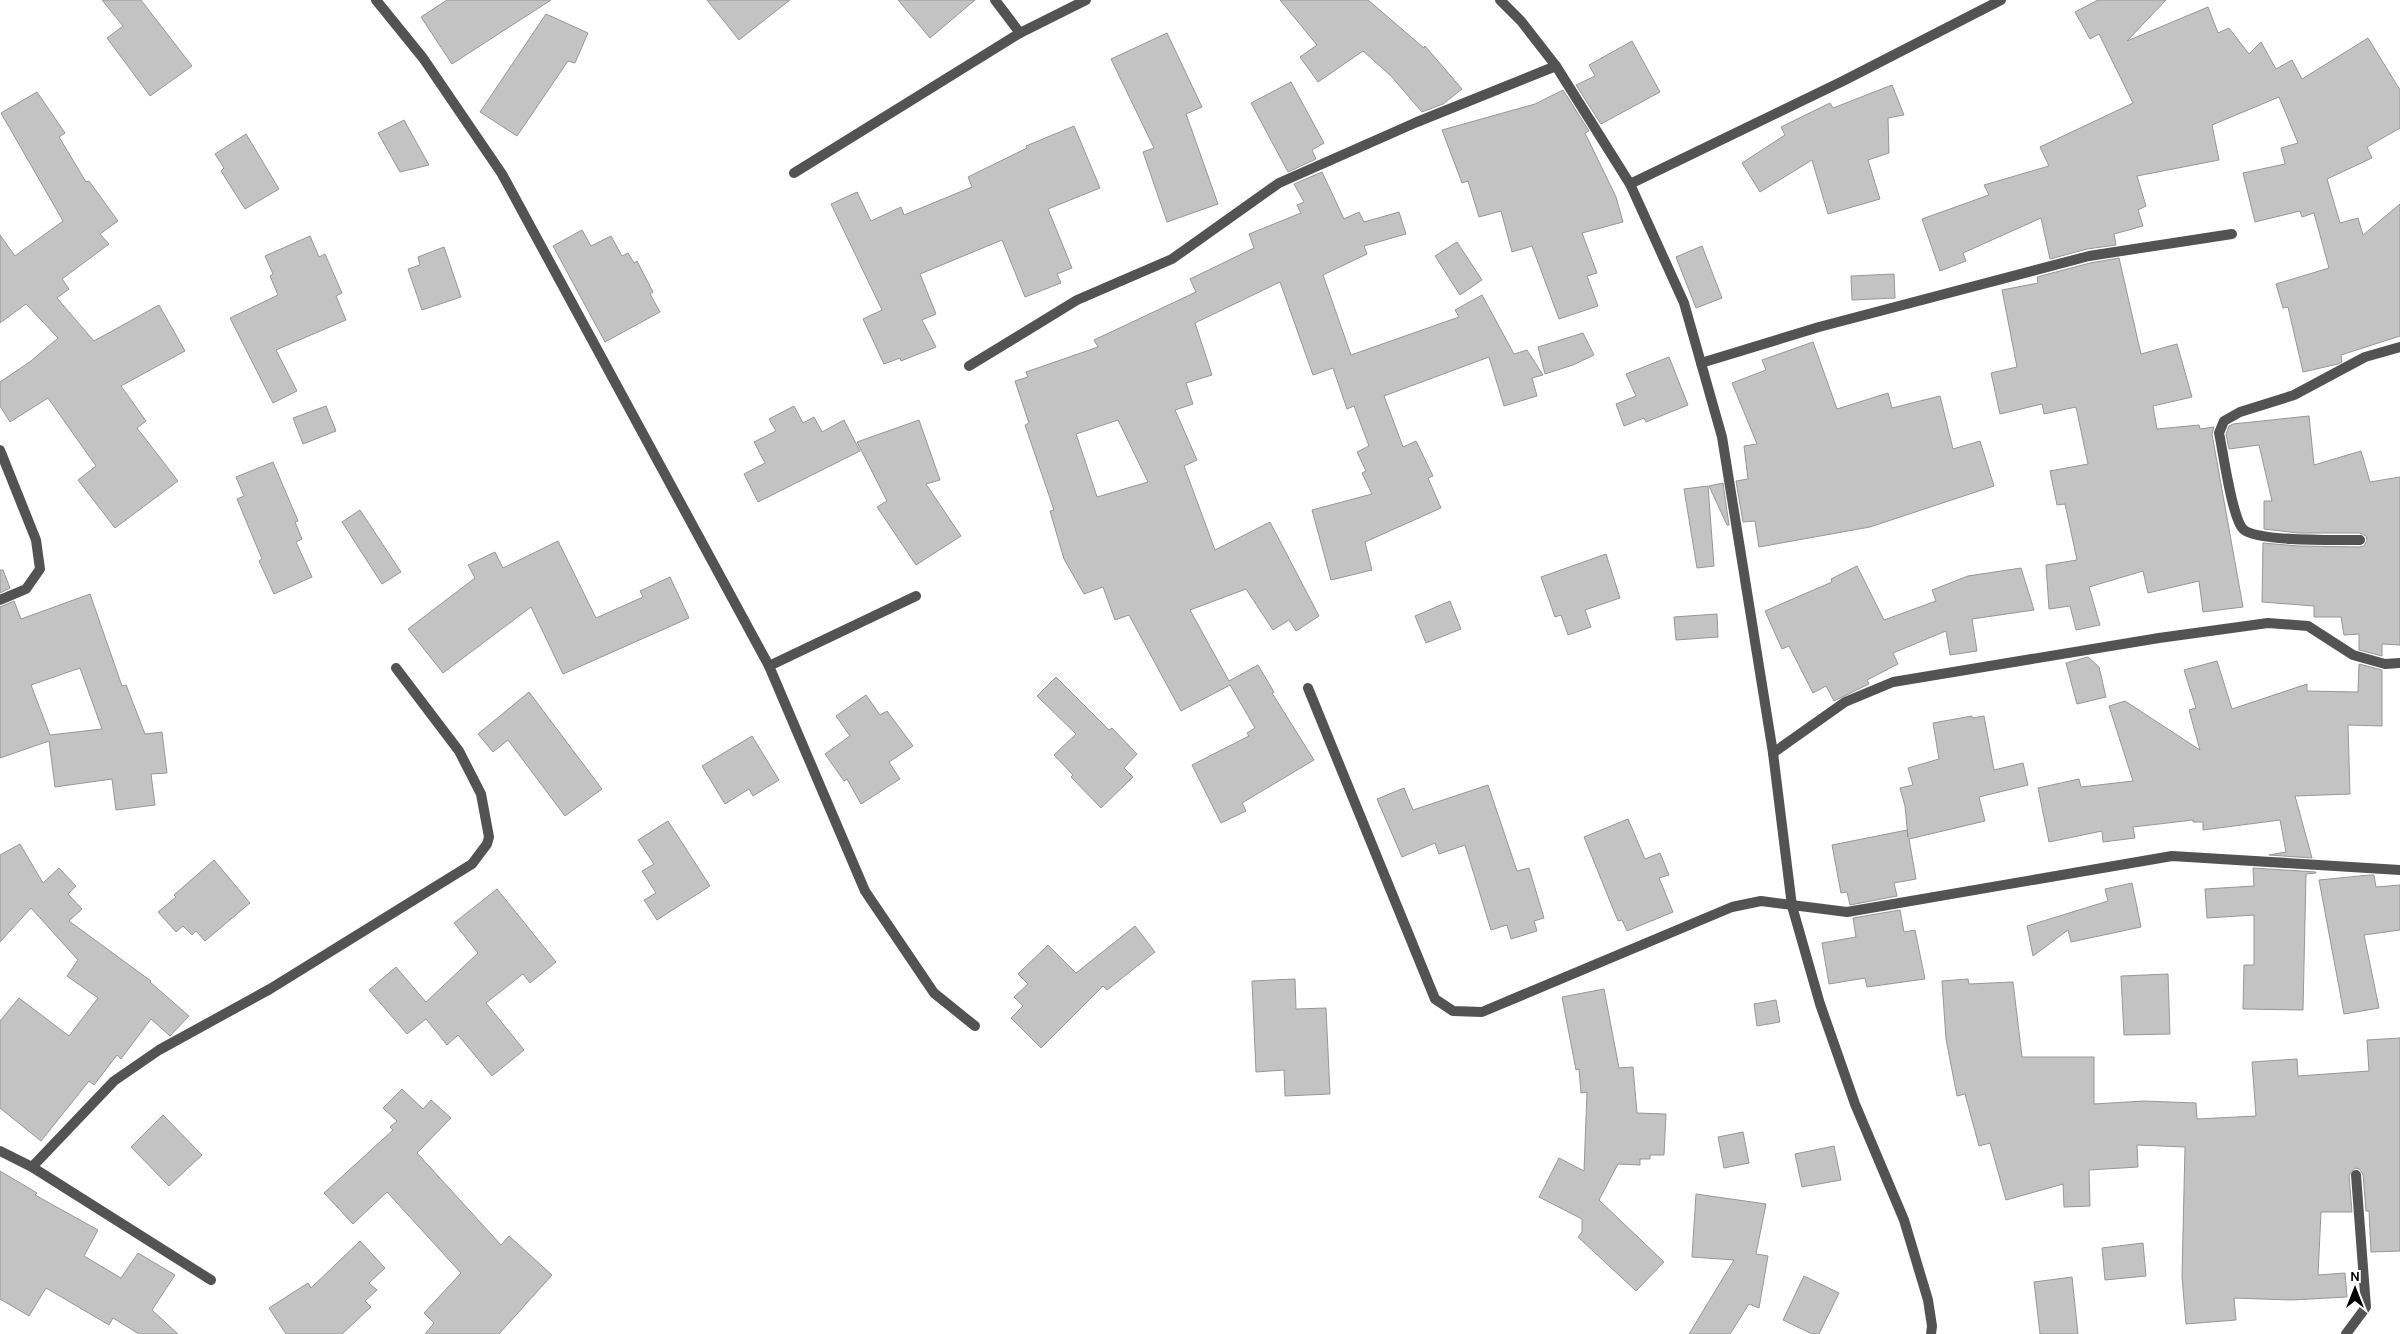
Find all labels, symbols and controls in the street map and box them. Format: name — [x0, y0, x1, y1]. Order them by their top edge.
north arrow — [2330, 1264, 2380, 1314]
text: N — [2350, 1268, 2360, 1285]

